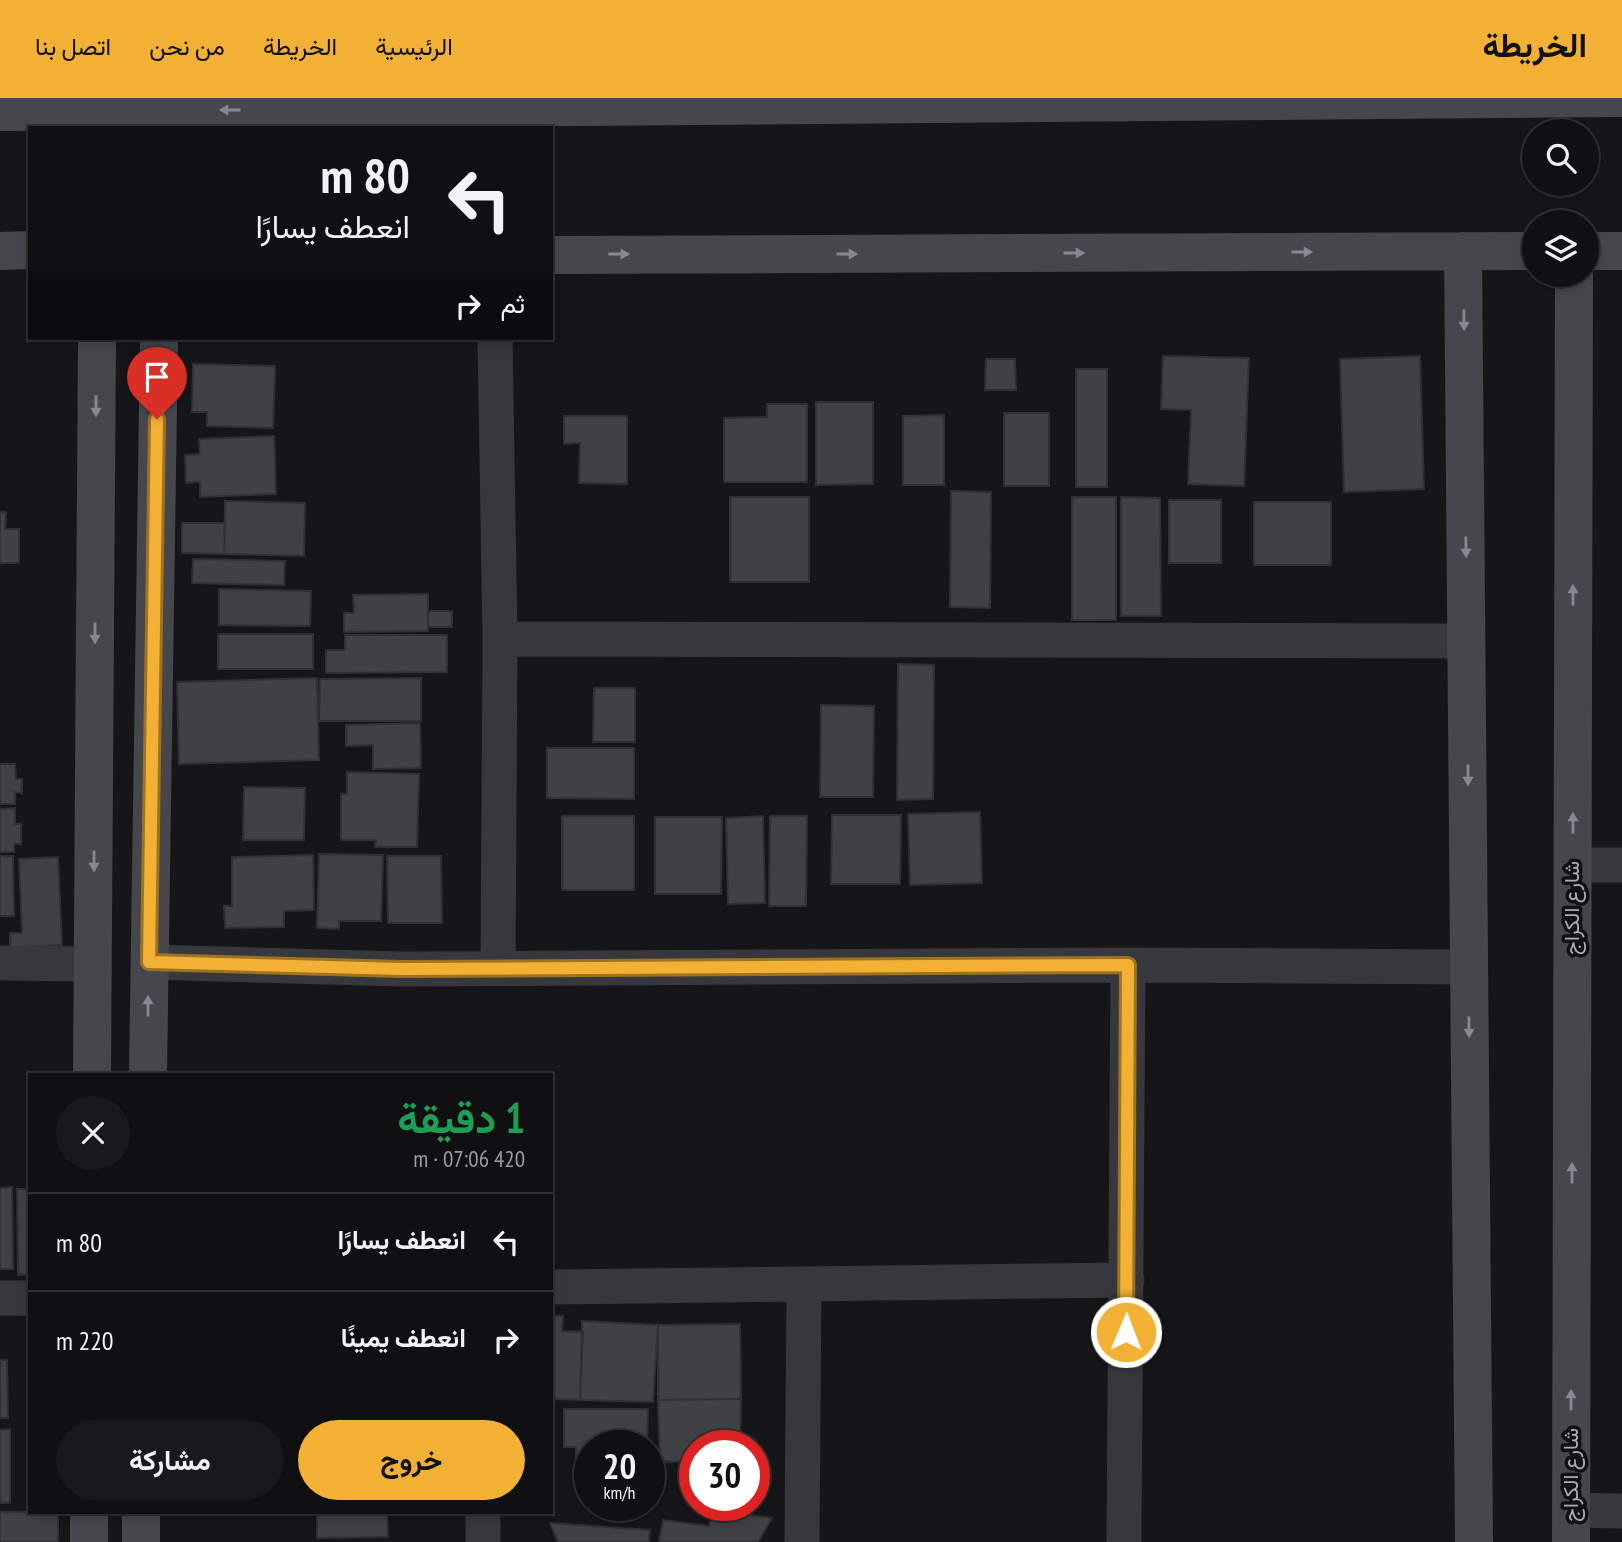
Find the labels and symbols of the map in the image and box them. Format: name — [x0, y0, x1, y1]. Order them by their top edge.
one-way arrow — [219, 105, 241, 116]
one-way arrow — [1291, 246, 1313, 258]
one-way arrow — [1064, 247, 1086, 259]
one-way arrow — [609, 248, 631, 260]
one-way arrow — [836, 248, 858, 260]
one-way arrow — [1458, 309, 1470, 331]
pin — [127, 347, 187, 419]
one-way arrow — [90, 395, 102, 417]
one-way arrow — [1460, 536, 1472, 558]
one-way arrow — [1567, 584, 1579, 606]
one-way arrow — [89, 623, 101, 645]
one-way arrow — [1462, 764, 1473, 786]
one-way arrow — [1567, 812, 1579, 834]
one-way arrow — [88, 850, 100, 872]
street label: شارع الكراج — [1558, 861, 1586, 955]
one-way arrow — [142, 995, 154, 1017]
one-way arrow — [1463, 1016, 1475, 1038]
one-way arrow — [1566, 1162, 1578, 1184]
position arrow — [1089, 1295, 1163, 1369]
one-way arrow — [1565, 1389, 1577, 1411]
street label: شارع الكراج — [1557, 1428, 1585, 1522]
speed limit sign: 30 — [679, 1430, 770, 1521]

